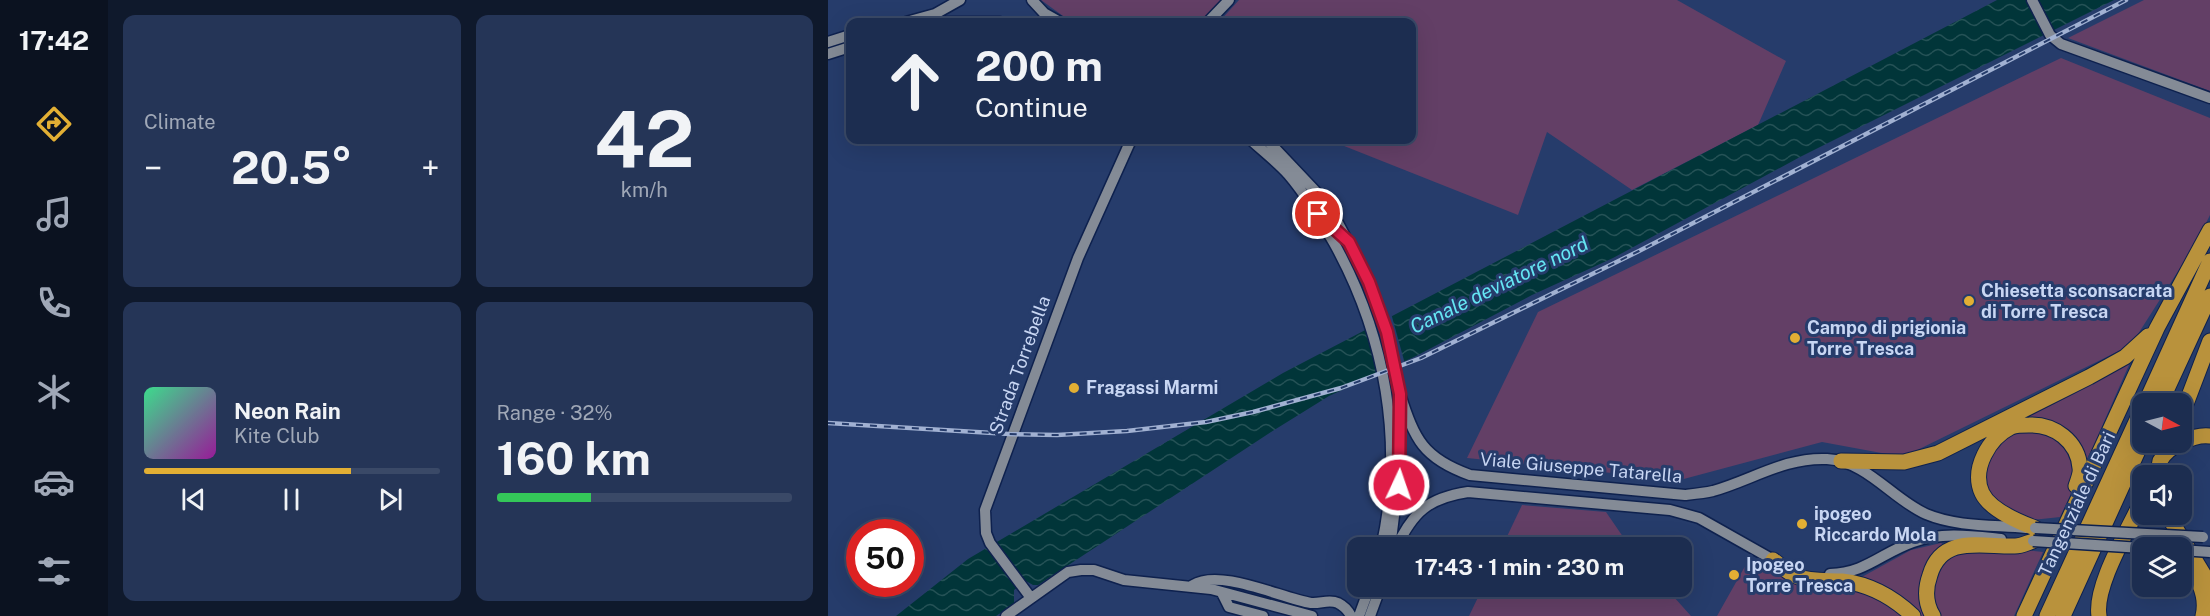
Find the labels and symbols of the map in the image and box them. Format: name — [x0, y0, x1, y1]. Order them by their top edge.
pin — [1292, 188, 1343, 239]
water label: Canale deviatore nord — [1406, 231, 1593, 339]
place label: Chiesetta sconsacrata di Torre Tresca — [1981, 280, 2172, 322]
street label: Strada Torrebella — [985, 293, 1054, 437]
marker: Chiesetta sconsacrata di Torre Tresca — [1962, 294, 1976, 308]
place label: Campo di prigionia Torre Tresca — [1807, 317, 1966, 359]
marker: Campo di prigionia Torre Tresca — [1788, 331, 1802, 345]
place label: Fragassi Marmi — [1086, 377, 1218, 398]
marker: Fragassi Marmi — [1067, 381, 1081, 395]
north arrow — [2132, 393, 2192, 453]
street label: Tangenziale di Bari — [2034, 428, 2119, 579]
street label: Viale Giuseppe Tatarella — [1479, 448, 1683, 487]
position arrow — [1367, 453, 1431, 517]
place label: ipogeo Riccardo Mola — [1814, 503, 1936, 545]
marker: ipogeo Riccardo Mola — [1795, 517, 1809, 531]
speed limit sign: 50 — [846, 519, 924, 597]
place label: Ipogeo Torre Tresca — [1746, 554, 1853, 596]
marker: Ipogeo Torre Tresca — [1727, 568, 1741, 582]

